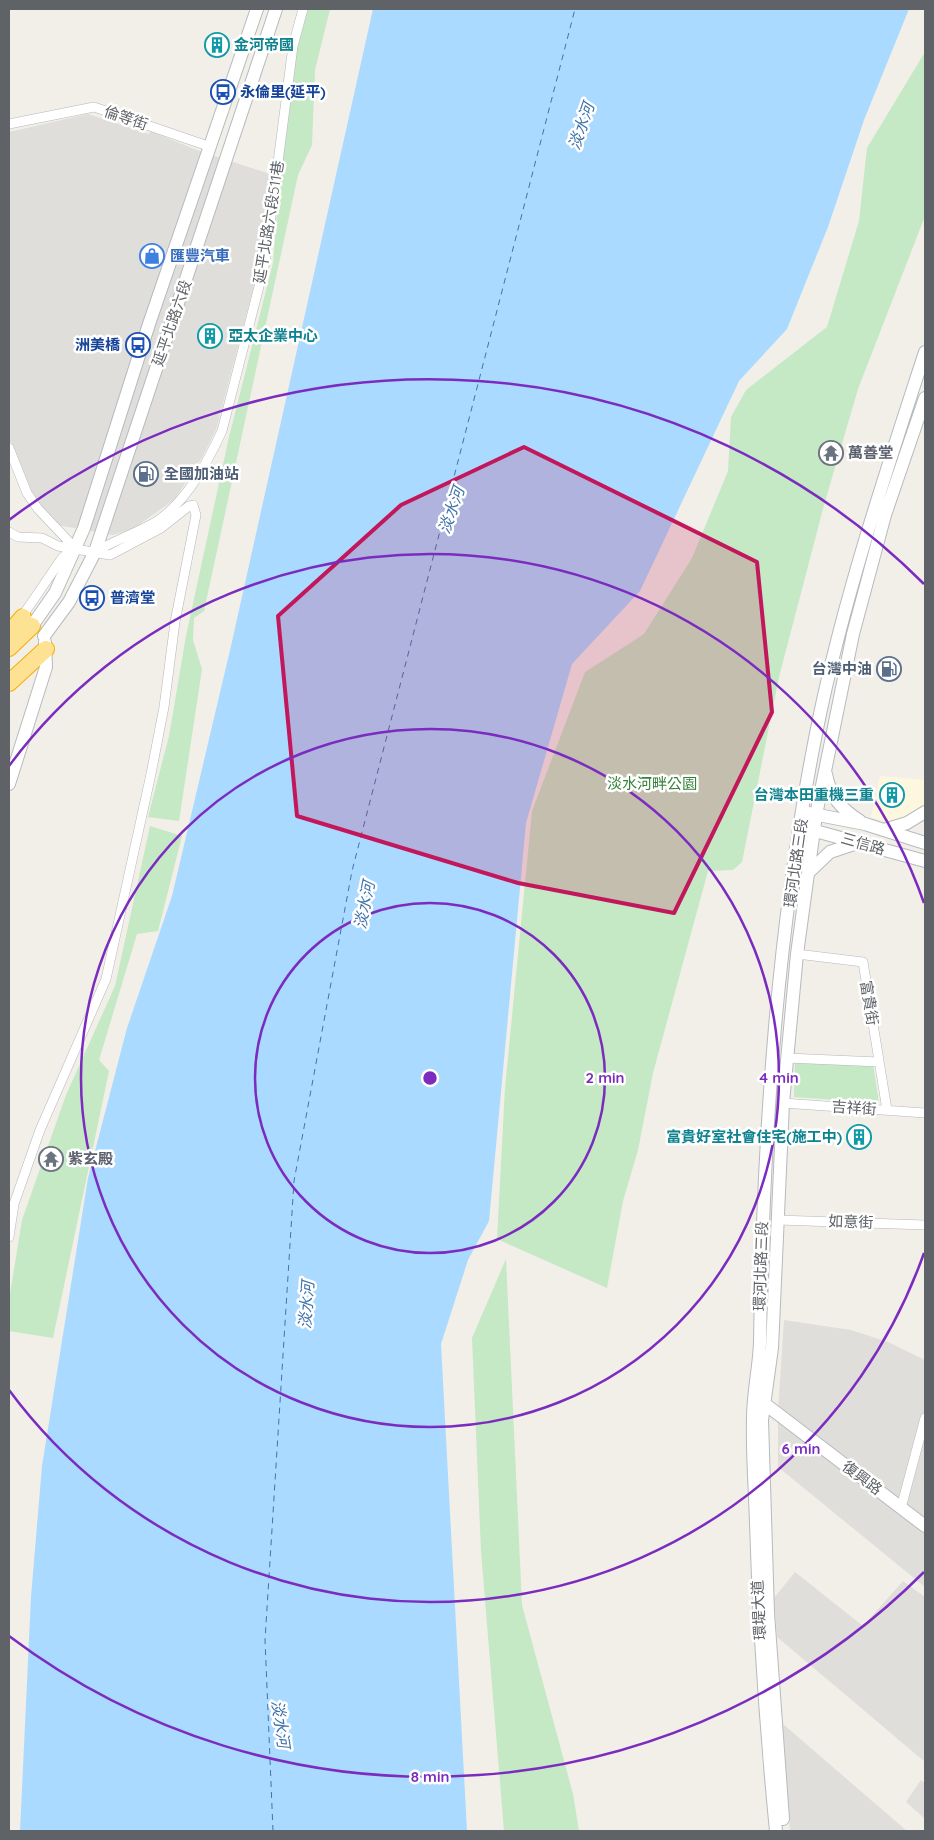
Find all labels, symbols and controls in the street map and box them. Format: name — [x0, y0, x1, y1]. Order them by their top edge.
building icon: 金河帝國 — [204, 32, 230, 58]
place label: 金河帝國 — [234, 35, 294, 54]
bus stop icon: 永倫里(延平) — [210, 79, 236, 105]
place label: 永倫里(延平) — [240, 82, 326, 101]
water label: 淡水河 — [564, 97, 599, 152]
street label: 倫等街 — [102, 101, 151, 134]
street label: 延平北路六段511巷 — [249, 159, 288, 285]
shop icon: 匯豐汽車 — [139, 243, 165, 269]
place label: 匯豐汽車 — [170, 246, 230, 265]
street label: 延平北路六段 — [148, 277, 195, 368]
building icon: 亞太企業中心 — [197, 323, 223, 349]
place label: 亞太企業中心 — [228, 326, 318, 345]
bus stop icon: 洲美橋 — [125, 332, 151, 358]
place label: 洲美橋 — [75, 335, 121, 354]
temple icon: 萬善堂 — [818, 440, 844, 466]
place label: 萬善堂 — [848, 443, 893, 462]
fuel station icon: 全國加油站 — [133, 461, 159, 487]
place label: 全國加油站 — [164, 464, 239, 483]
water label: 淡水河 — [434, 481, 469, 536]
bus stop icon: 普濟堂 — [79, 585, 105, 611]
place label: 普濟堂 — [110, 588, 155, 607]
fuel station icon: 台灣中油 — [876, 656, 902, 682]
place label: 台灣中油 — [812, 659, 872, 678]
park label: 淡水河畔公園 — [607, 774, 697, 793]
building icon: 台灣本田重機三重 — [879, 782, 905, 808]
place label: 台灣本田重機三重 — [754, 785, 874, 804]
street label: 環河北路三段 — [780, 817, 811, 909]
street label: 三信路 — [839, 828, 887, 859]
water label: 淡水河 — [350, 877, 379, 930]
street label: 富貴街 — [857, 979, 882, 1027]
text: 2 min — [585, 1068, 625, 1087]
text: 4 min — [759, 1068, 799, 1087]
centre of rings — [421, 1069, 439, 1087]
street label: 吉祥街 — [831, 1096, 877, 1119]
building icon: 富貴好室社會住宅(施工中) — [846, 1124, 872, 1150]
place label: 富貴好室社會住宅(施工中) — [666, 1127, 842, 1146]
temple icon: 紫玄殿 — [38, 1146, 64, 1172]
place label: 紫玄殿 — [68, 1149, 113, 1168]
street label: 如意街 — [828, 1211, 874, 1232]
street label: 環河北路三段 — [749, 1221, 772, 1311]
water label: 淡水河 — [294, 1277, 318, 1330]
text: 6 min — [782, 1439, 820, 1458]
street label: 復興路 — [839, 1456, 886, 1499]
street label: 環堤大道 — [747, 1580, 770, 1640]
water label: 淡水河 — [268, 1699, 295, 1752]
text: 8 min — [411, 1767, 449, 1786]

